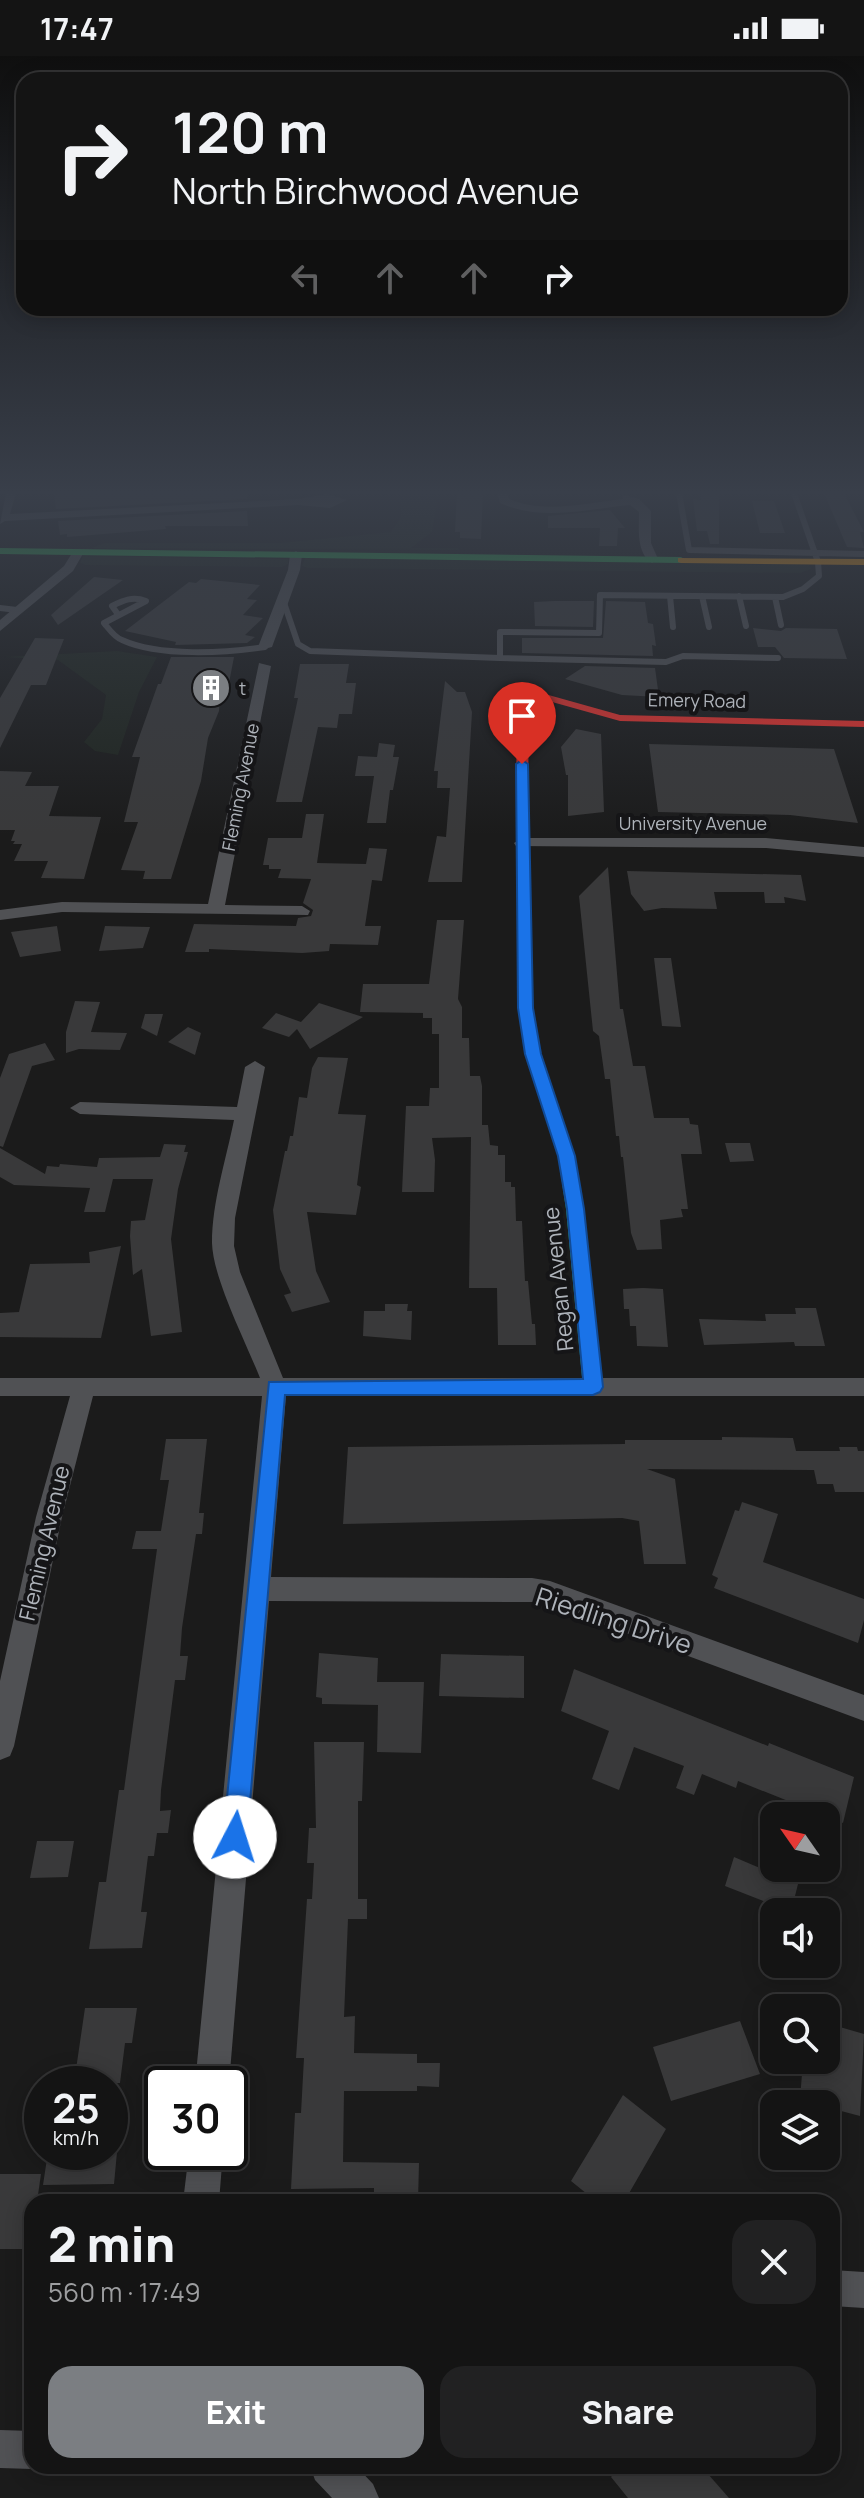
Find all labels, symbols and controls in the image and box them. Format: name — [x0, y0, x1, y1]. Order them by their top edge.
text: 17:47 — [40, 8, 114, 49]
text: 120 m — [172, 93, 328, 170]
icon: right — [40, 104, 144, 208]
text: North Birchwood Avenue — [172, 166, 580, 215]
icon: left — [284, 256, 328, 300]
icon: ahead — [368, 256, 412, 300]
icon: ahead — [452, 256, 496, 300]
icon: right — [536, 256, 580, 300]
building icon: t — [190, 667, 232, 709]
place label: t — [239, 676, 246, 700]
pin — [488, 682, 556, 764]
street label: Emery Road — [648, 687, 746, 713]
icon: arrive — [500, 694, 544, 738]
street label: Fleming Avenue — [216, 721, 264, 853]
street label: University Avenue — [619, 811, 767, 835]
street label: Regan Avenue — [536, 1205, 580, 1353]
street label: Fleming Avenue — [12, 1462, 76, 1624]
street label: Riedling Drive — [531, 1578, 697, 1662]
position arrow — [193, 1795, 277, 1879]
north arrow — [760, 1802, 840, 1882]
map controls — [760, 1802, 840, 2170]
button: sound — [760, 1898, 840, 1978]
button: search — [760, 1994, 840, 2074]
speed limit sign: 30 — [144, 2066, 248, 2170]
text: 25 — [52, 2080, 100, 2135]
button: layers — [760, 2090, 840, 2170]
text: km/h — [53, 2124, 99, 2151]
text: 2 min — [48, 2211, 175, 2276]
button: close — [732, 2220, 816, 2304]
text: 560 m · 17:49 — [48, 2274, 201, 2310]
button: Exit — [48, 2366, 424, 2458]
button: Share — [440, 2366, 816, 2458]

